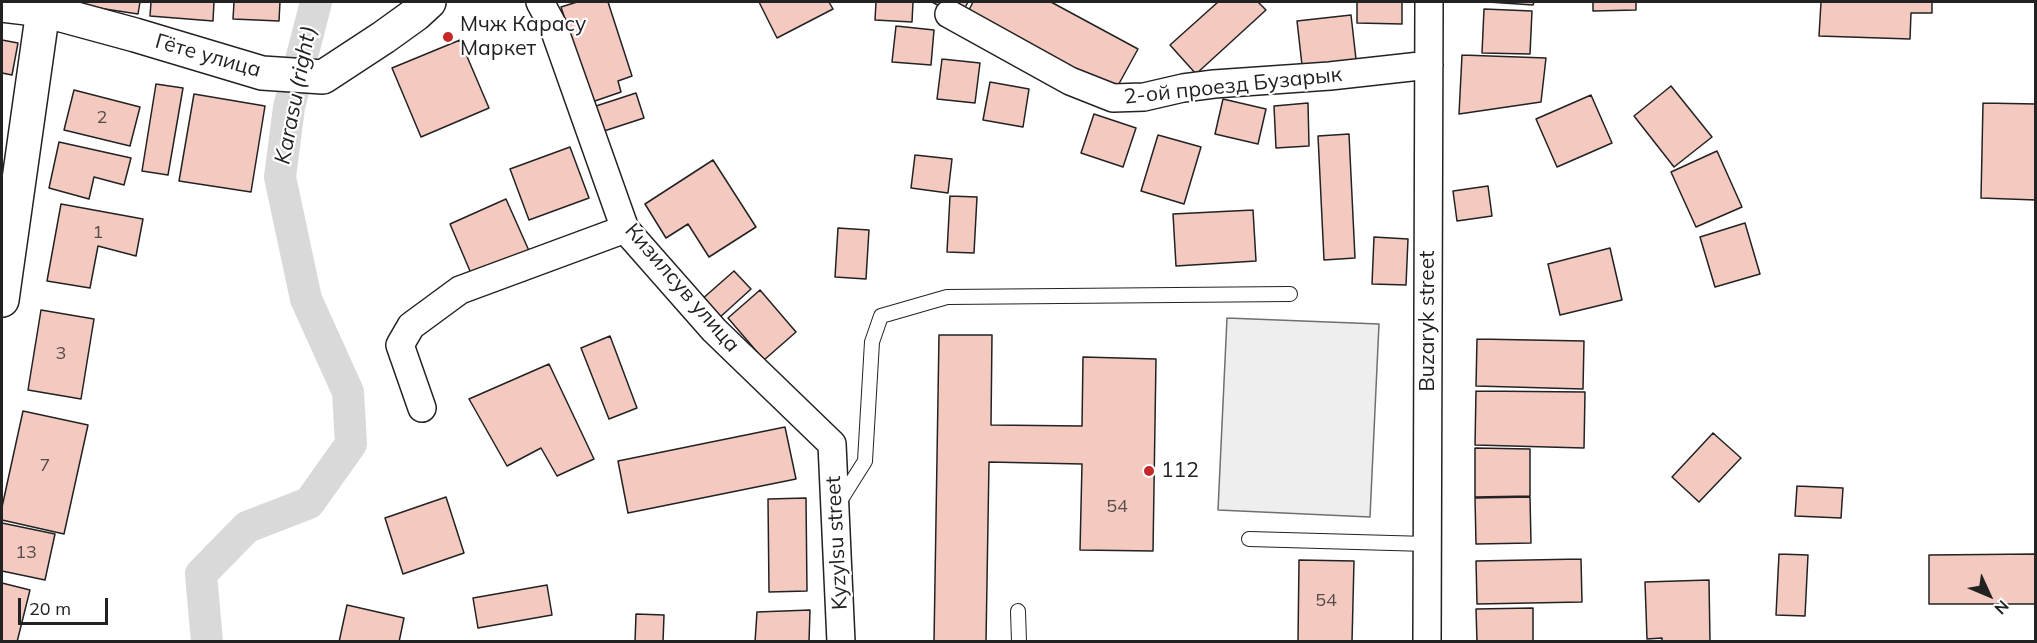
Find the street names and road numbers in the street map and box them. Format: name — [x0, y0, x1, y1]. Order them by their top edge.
street label: Гёте улица — [152, 29, 264, 83]
street label: 2-ой проезд Бузарык — [1123, 62, 1343, 110]
street label: Кизилсув улица — [619, 219, 745, 357]
street label: Buzaryk street — [1415, 251, 1441, 391]
street label: Kyzylsu street — [821, 475, 853, 611]

